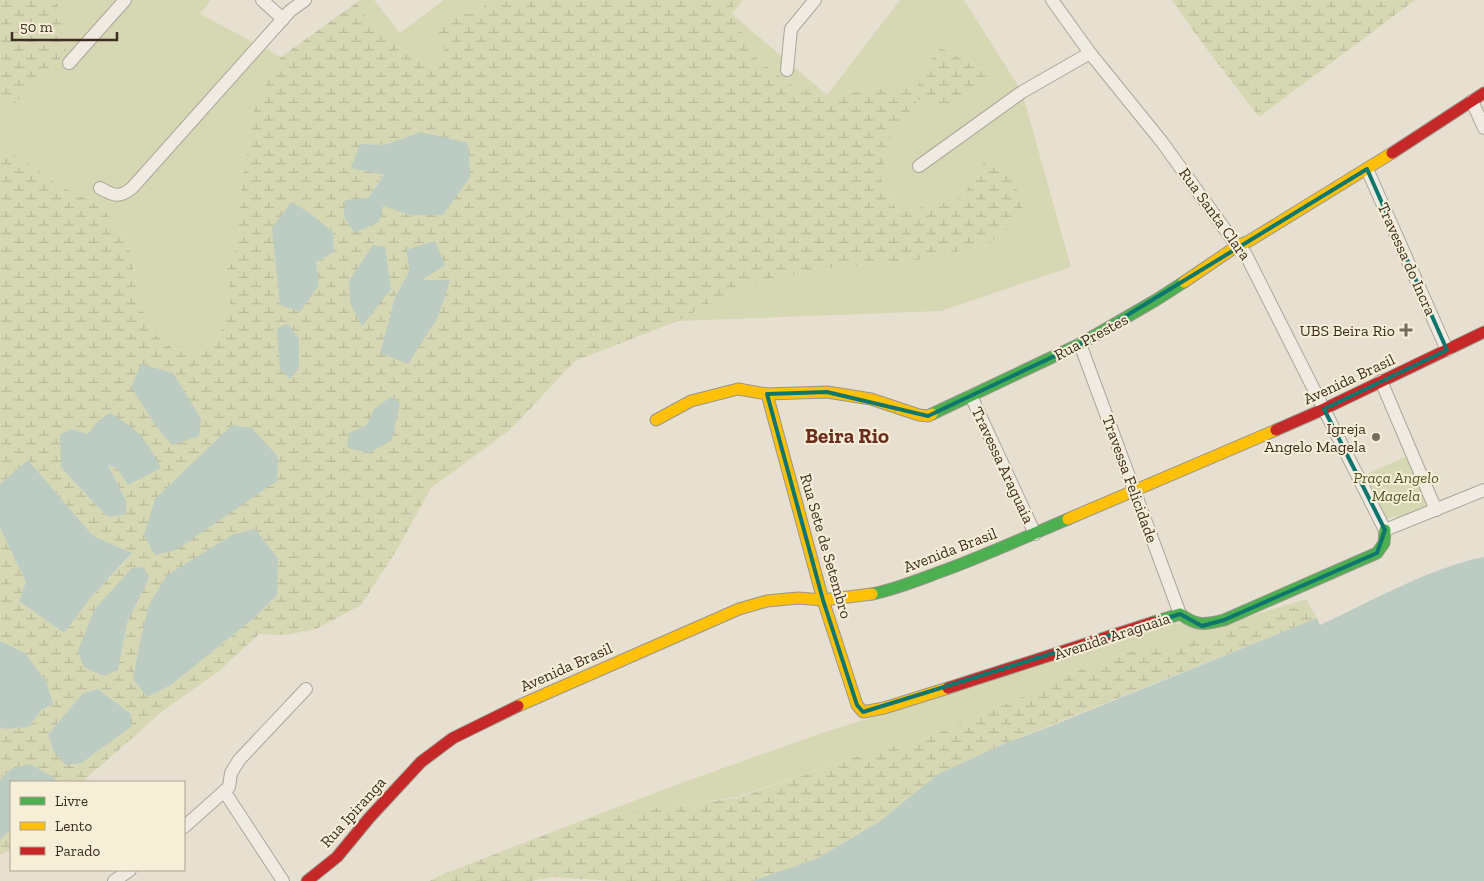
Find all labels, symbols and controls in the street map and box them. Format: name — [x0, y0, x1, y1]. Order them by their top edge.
scale bar — [12, 10, 118, 42]
text: 50 m — [20, 18, 53, 36]
street label: Rua Santa Clara — [1175, 164, 1255, 264]
street label: Travessa do Incra — [1374, 200, 1440, 319]
street label: Rua Prestes — [1051, 310, 1131, 364]
place label: UBS Beira Rio — [1299, 321, 1395, 340]
marker: UBS Beira Rio — [1399, 323, 1413, 337]
street label: Avenida Brasil — [1300, 350, 1398, 408]
street label: Travessa Araguaia — [968, 404, 1038, 527]
street label: Travessa Felicidade — [1098, 413, 1162, 545]
place label: Igreja Angelo Magela — [1264, 419, 1366, 456]
district label: Beira Rio — [805, 423, 889, 448]
marker: Igreja Angelo Magela — [1370, 431, 1382, 443]
park label: Praça Angelo Magela — [1353, 468, 1439, 505]
street label: Rua Sete de Setembro — [796, 471, 856, 621]
street label: Avenida Brasil — [901, 523, 999, 577]
street label: Avenida Araguaia — [1052, 608, 1173, 664]
street label: Avenida Brasil — [517, 638, 615, 696]
street label: Rua Ipiranga — [316, 773, 390, 851]
legend — [10, 781, 185, 871]
text: Livre — [55, 792, 88, 810]
text: Lento — [55, 817, 92, 835]
text: Parado — [55, 842, 101, 860]

